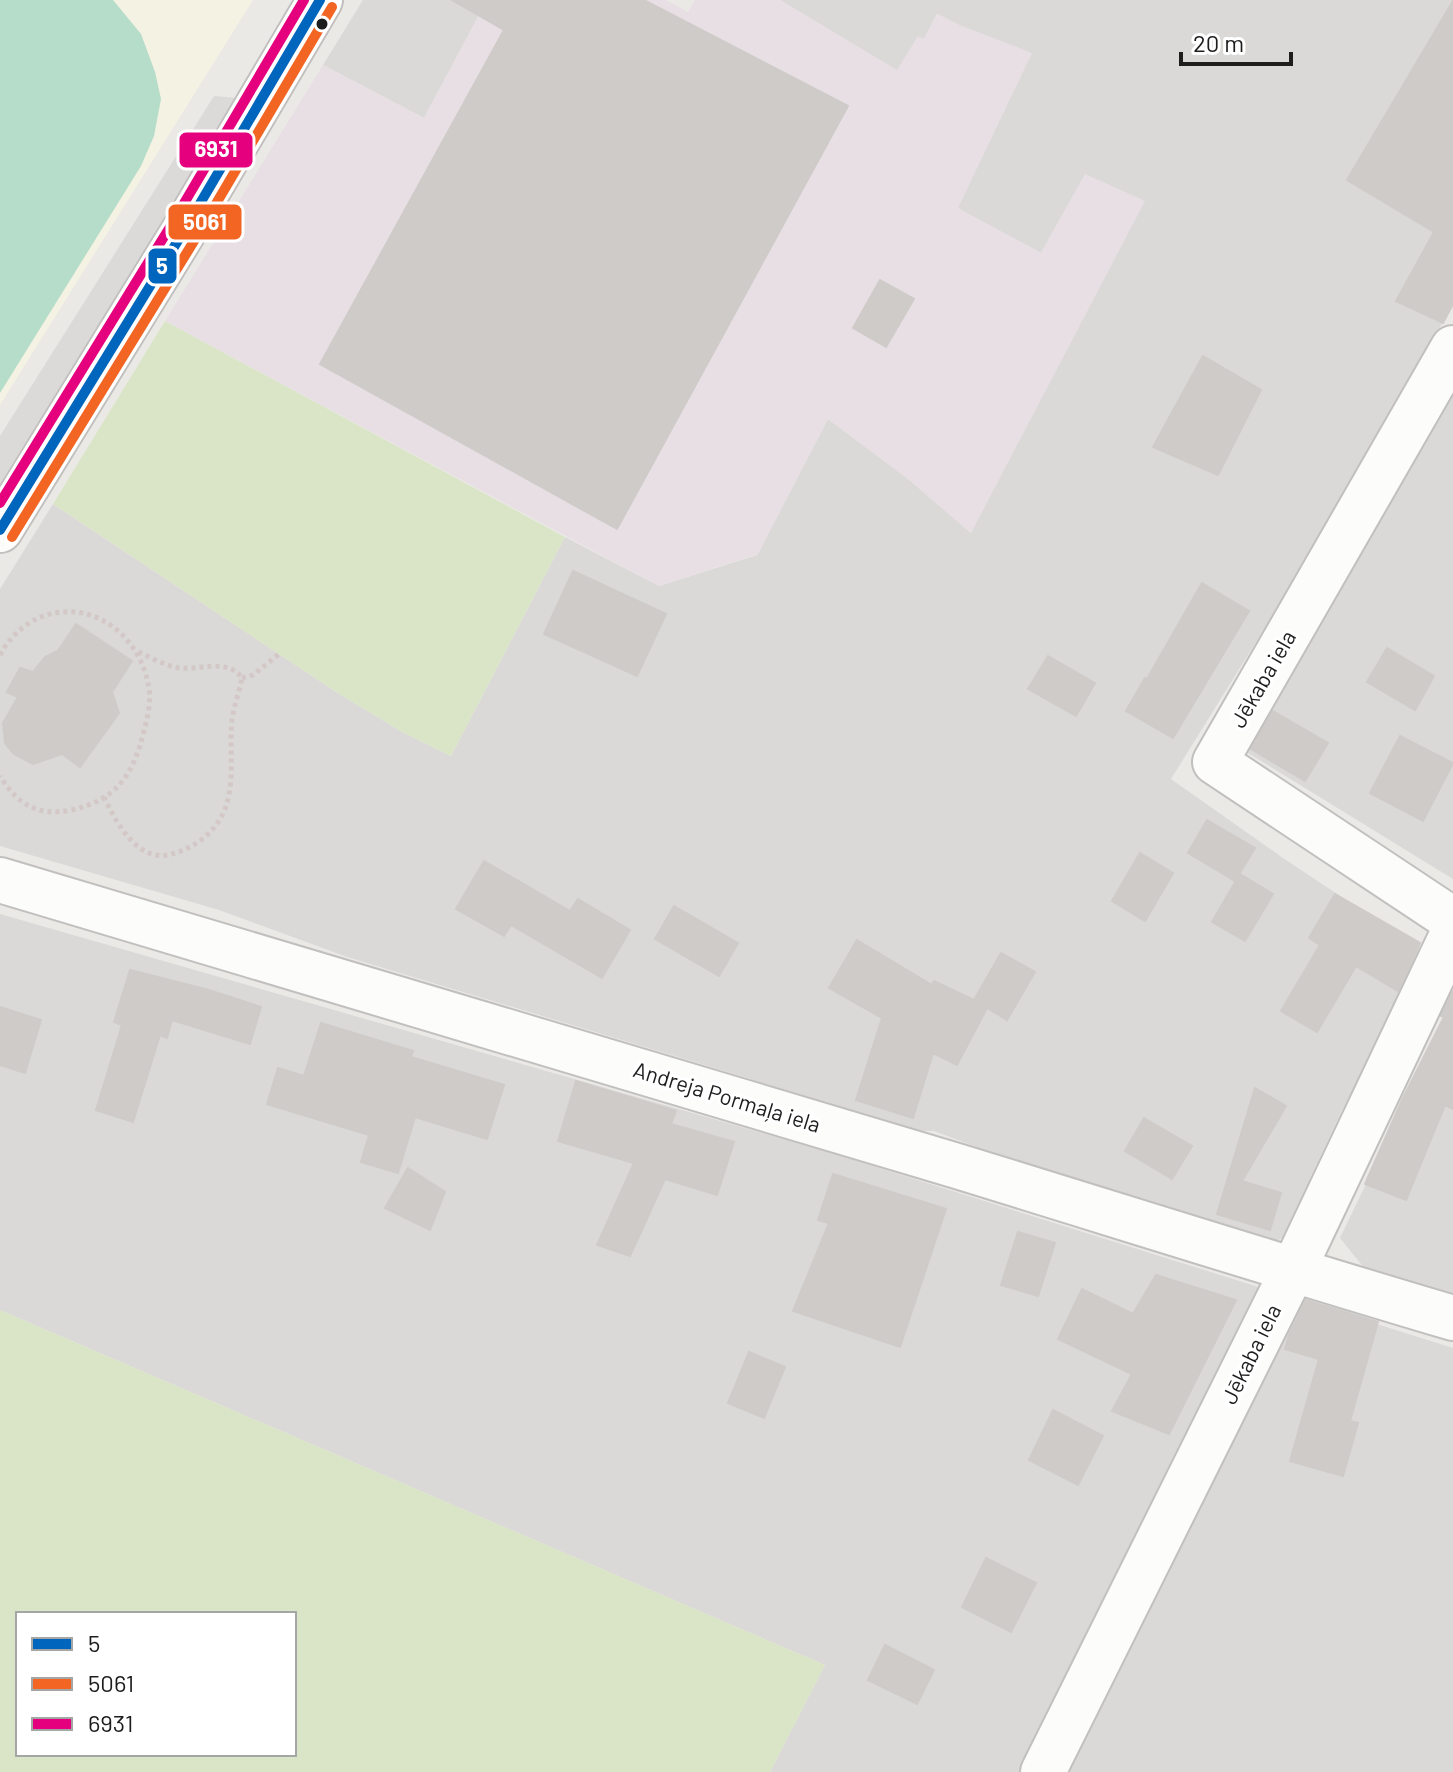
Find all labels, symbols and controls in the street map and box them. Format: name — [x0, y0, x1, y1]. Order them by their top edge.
unlabelled marker — [314, 16, 330, 32]
scale bar — [1181, 16, 1291, 66]
text: 20 m — [1193, 28, 1244, 57]
line badge: 6931 — [178, 131, 254, 169]
text: 6931 — [194, 135, 238, 161]
line badge: 5061 — [167, 203, 243, 241]
text: 5061 — [183, 208, 227, 234]
line badge: 5 — [147, 247, 178, 285]
text: 5 — [156, 252, 168, 278]
street label: Jēkaba iela — [1224, 625, 1300, 732]
street label: Andreja Pormaļa iela — [631, 1055, 824, 1137]
street label: Jēkaba iela — [1215, 1299, 1285, 1408]
legend — [16, 1612, 296, 1756]
text: 5 — [88, 1628, 100, 1657]
text: 5061 — [88, 1668, 134, 1697]
text: 6931 — [88, 1708, 133, 1737]

